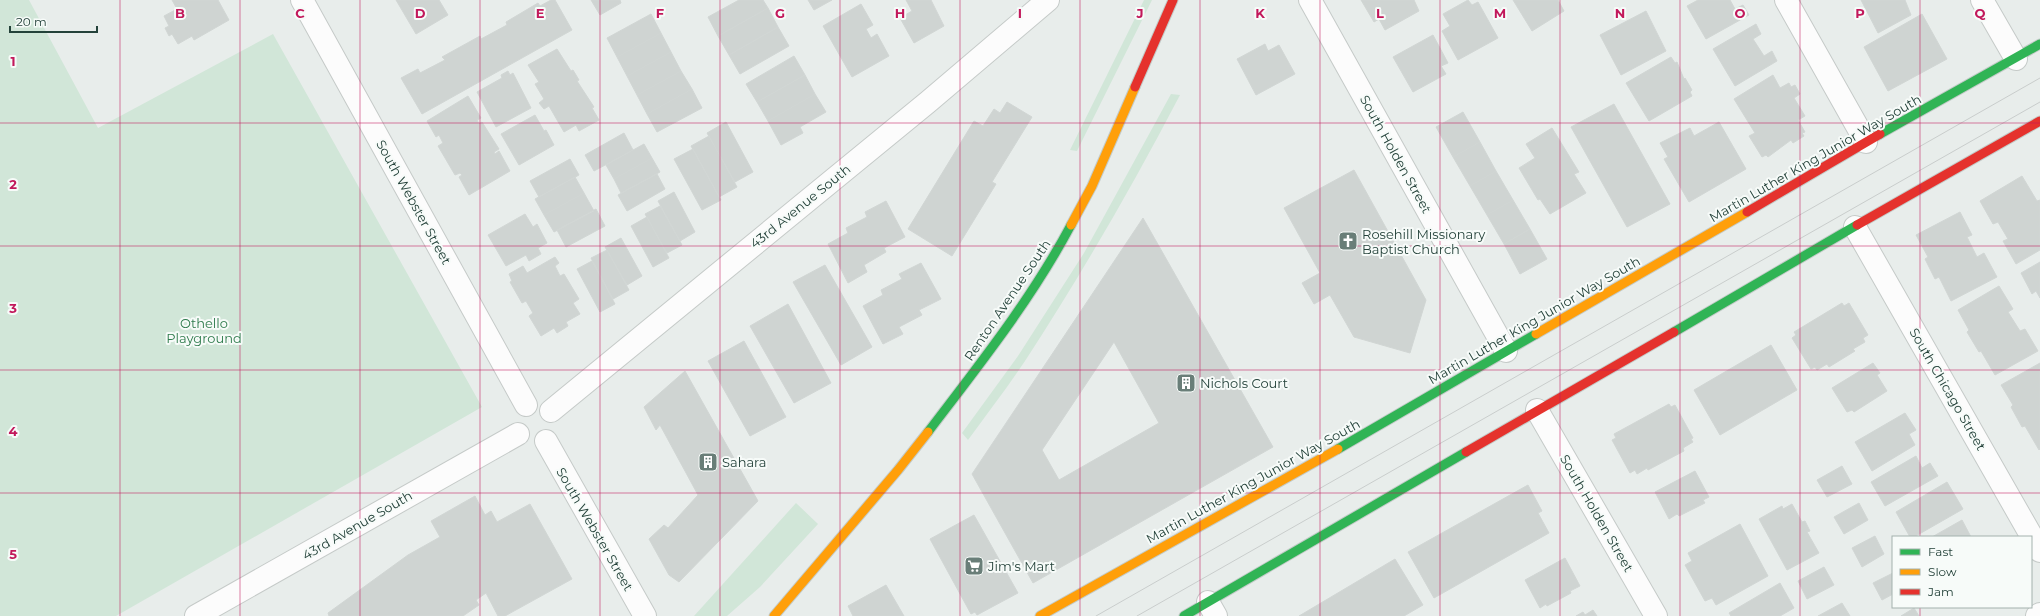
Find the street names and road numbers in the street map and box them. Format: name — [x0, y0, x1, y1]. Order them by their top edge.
street label: Martin Luther King Junior Way South — [1706, 91, 1924, 225]
street label: South Holden Street — [1357, 92, 1435, 216]
street label: South Webster Street — [373, 137, 455, 267]
street label: 43rd Avenue South — [747, 161, 853, 251]
street label: Renton Avenue South — [960, 236, 1054, 364]
street label: Martin Luther King Junior Way South — [1425, 253, 1643, 387]
street label: South Chicago Street — [1906, 325, 1990, 453]
street label: Martin Luther King Junior Way South — [1143, 415, 1363, 547]
street label: South Holden Street — [1557, 452, 1637, 574]
street label: South Webster Street — [553, 464, 637, 594]
street label: 43rd Avenue South — [299, 487, 415, 563]

